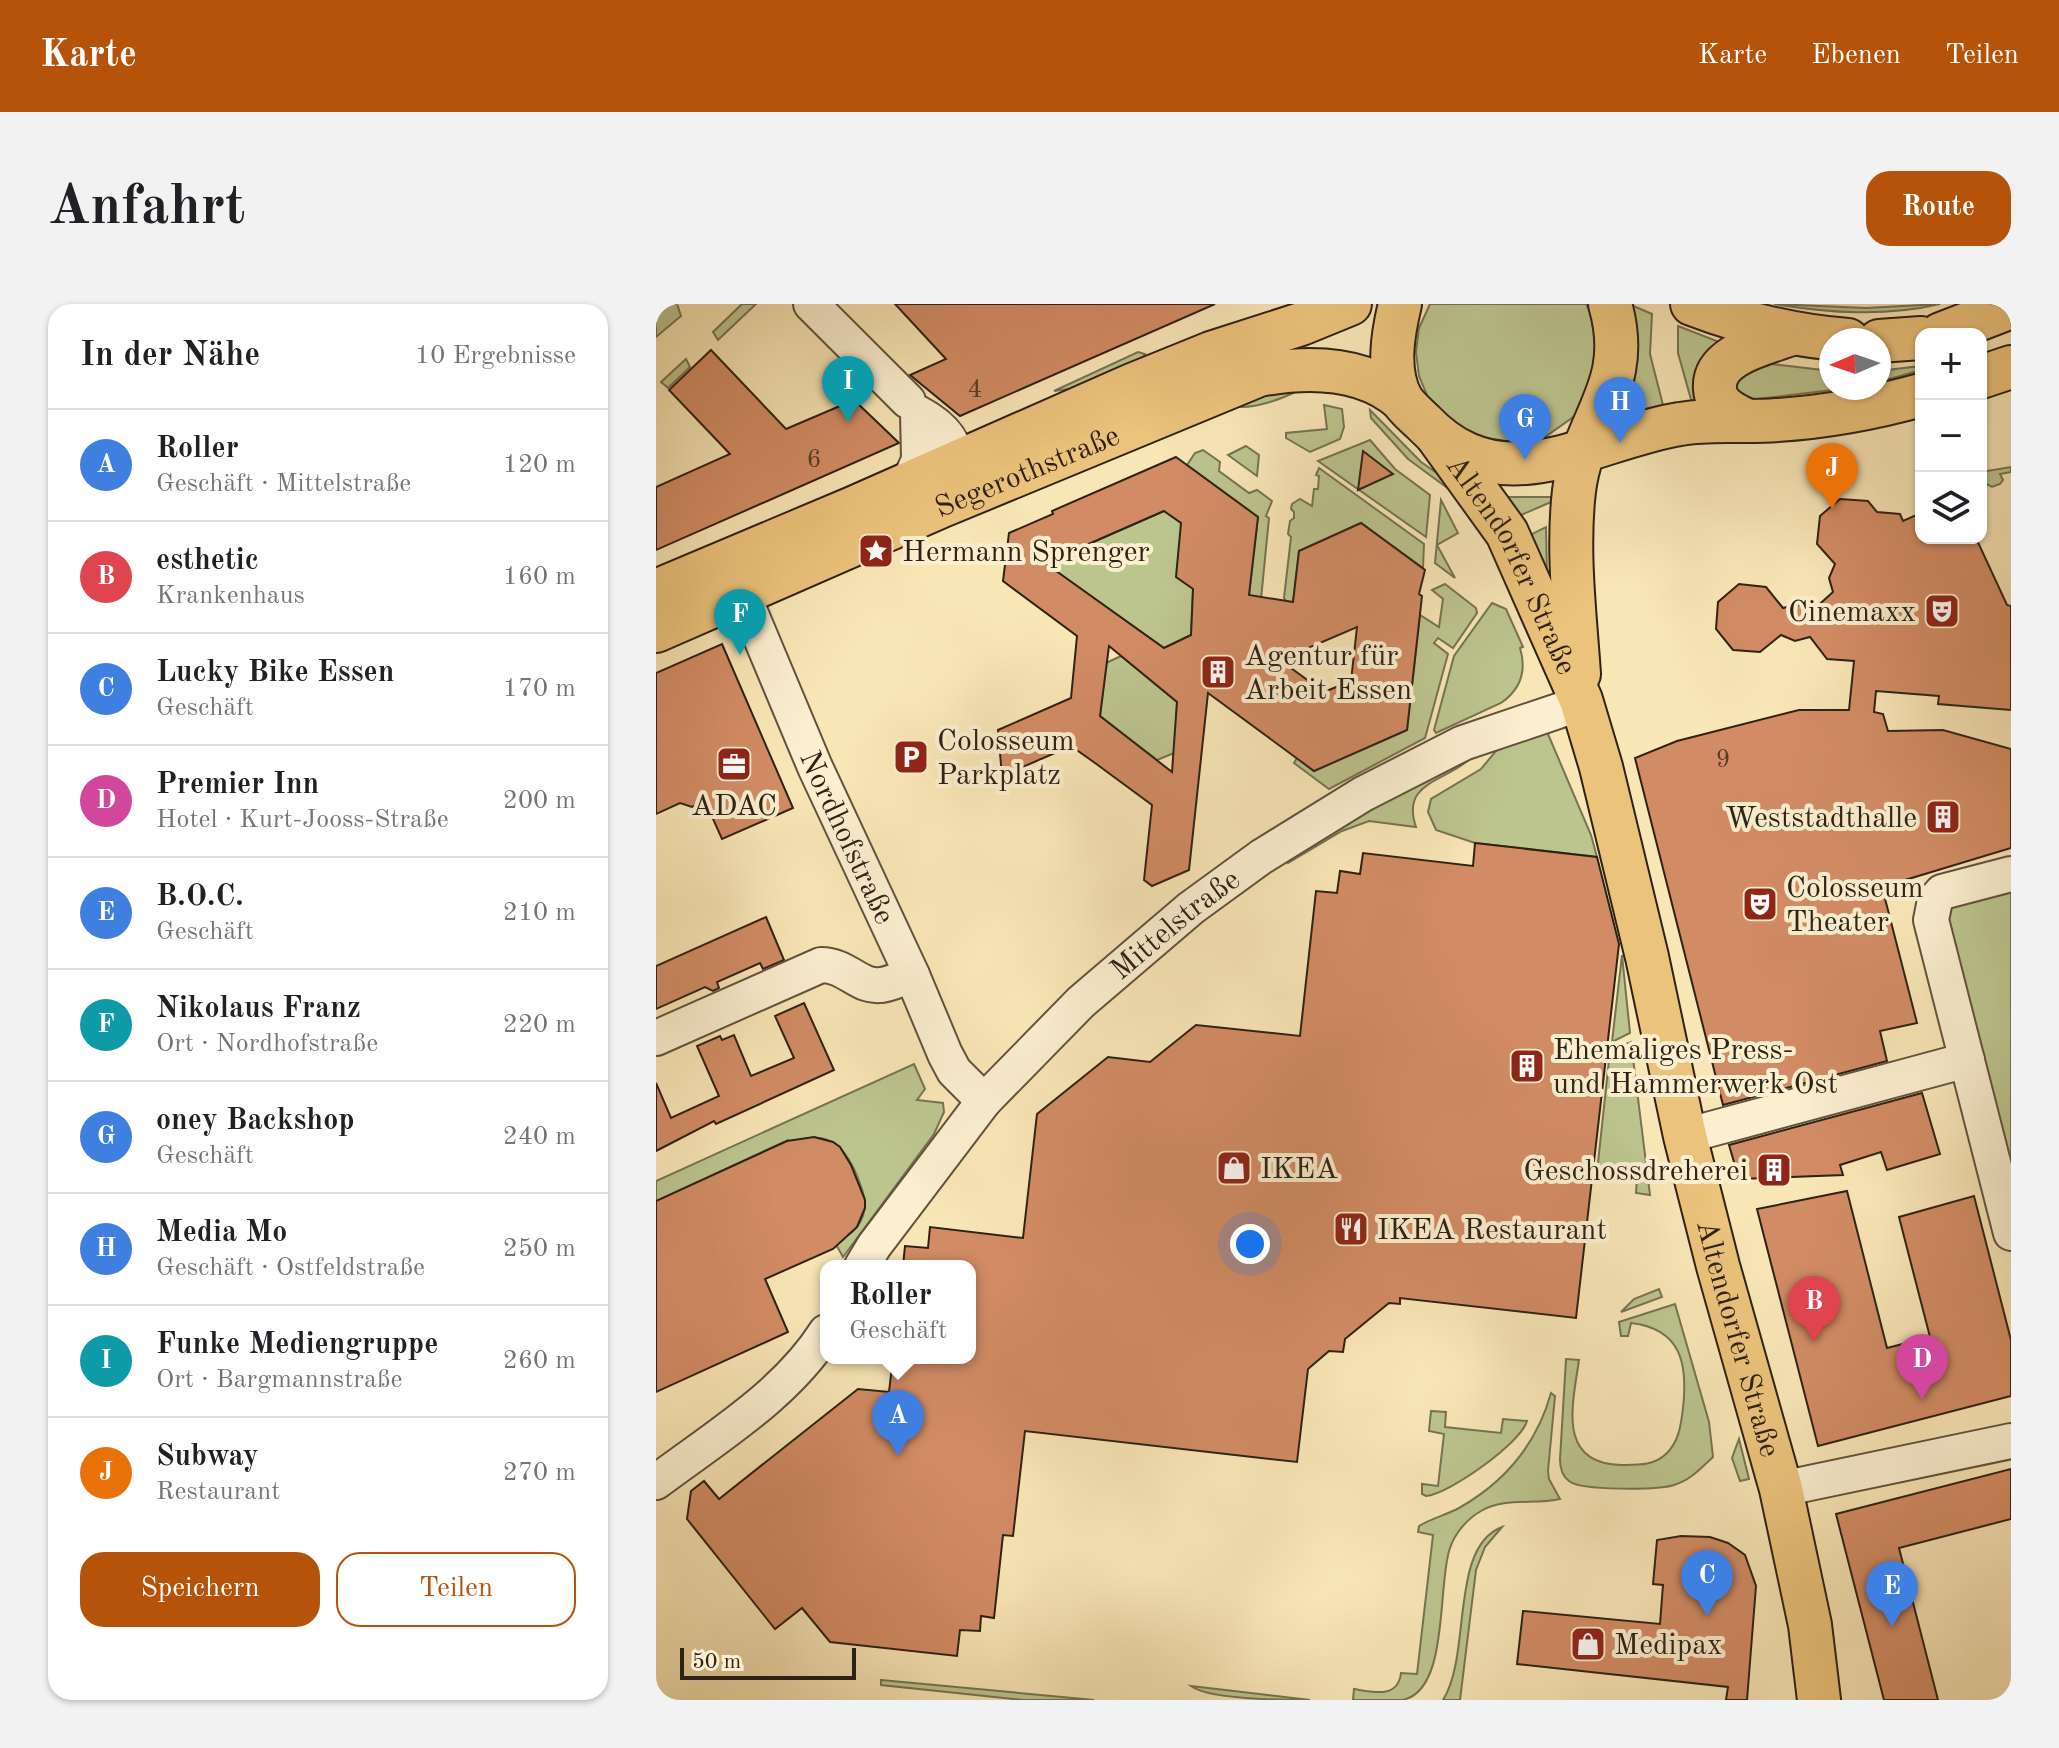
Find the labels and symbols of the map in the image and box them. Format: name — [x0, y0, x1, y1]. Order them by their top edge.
north arrow — [1819, 328, 1891, 400]
pin: I — [822, 356, 874, 422]
house number: 4 — [967, 377, 983, 403]
pin: H — [1594, 377, 1646, 443]
pin: G — [1499, 394, 1551, 460]
street label: Segerothstraße — [931, 421, 1124, 524]
pin: J — [1806, 443, 1858, 509]
house number: 6 — [806, 447, 822, 473]
street label: Altendorfer Straße — [1439, 451, 1581, 680]
place icon: Hermann Sprenger — [857, 532, 895, 570]
place label: Hermann Sprenger — [902, 538, 1150, 568]
pin: F — [714, 589, 766, 655]
theatre icon: Cinemaxx — [1923, 592, 1961, 630]
place label: Cinemaxx — [1788, 598, 1916, 628]
place label: Agentur für Arbeit Essen — [1244, 642, 1412, 706]
building icon: Agentur für Arbeit Essen — [1199, 653, 1237, 691]
place label: Colosseum Parkplatz — [937, 727, 1075, 791]
parking icon: Colosseum Parkplatz — [892, 738, 930, 776]
office icon: ADAC — [715, 745, 753, 783]
street label: Nordhofstraße — [793, 747, 899, 929]
house number: 9 — [1715, 747, 1731, 773]
place label: ADAC — [691, 792, 777, 822]
building icon: Weststadthalle — [1924, 798, 1962, 836]
place label: Weststadthalle — [1725, 804, 1917, 834]
street label: Mittelstraße — [1106, 865, 1246, 986]
place label: Colosseum Theater — [1786, 874, 1924, 938]
theatre icon: Colosseum Theater — [1741, 885, 1779, 923]
place label: Ehemaliges Press- und Hammerwerk Ost — [1553, 1036, 1838, 1100]
building icon: Ehemaliges Press- und Hammerwerk Ost — [1508, 1047, 1546, 1085]
shop icon: IKEA — [1215, 1149, 1253, 1187]
building icon: Geschossdreherei — [1755, 1151, 1793, 1189]
place label: IKEA — [1260, 1155, 1338, 1185]
place label: Geschossdreherei — [1523, 1157, 1748, 1187]
restaurant icon: IKEA Restaurant — [1332, 1210, 1370, 1248]
place label: IKEA Restaurant — [1377, 1216, 1607, 1246]
street label: Altendorfer Straße — [1690, 1217, 1784, 1461]
your location — [1230, 1224, 1270, 1264]
pin: B — [1788, 1276, 1840, 1342]
pin: D — [1896, 1334, 1948, 1400]
pin: A — [872, 1390, 924, 1456]
pin: C — [1681, 1550, 1733, 1616]
pin: E — [1866, 1561, 1918, 1627]
shop icon: Medipax — [1569, 1625, 1607, 1663]
place label: Medipax — [1614, 1631, 1723, 1661]
scale bar — [680, 1644, 856, 1680]

